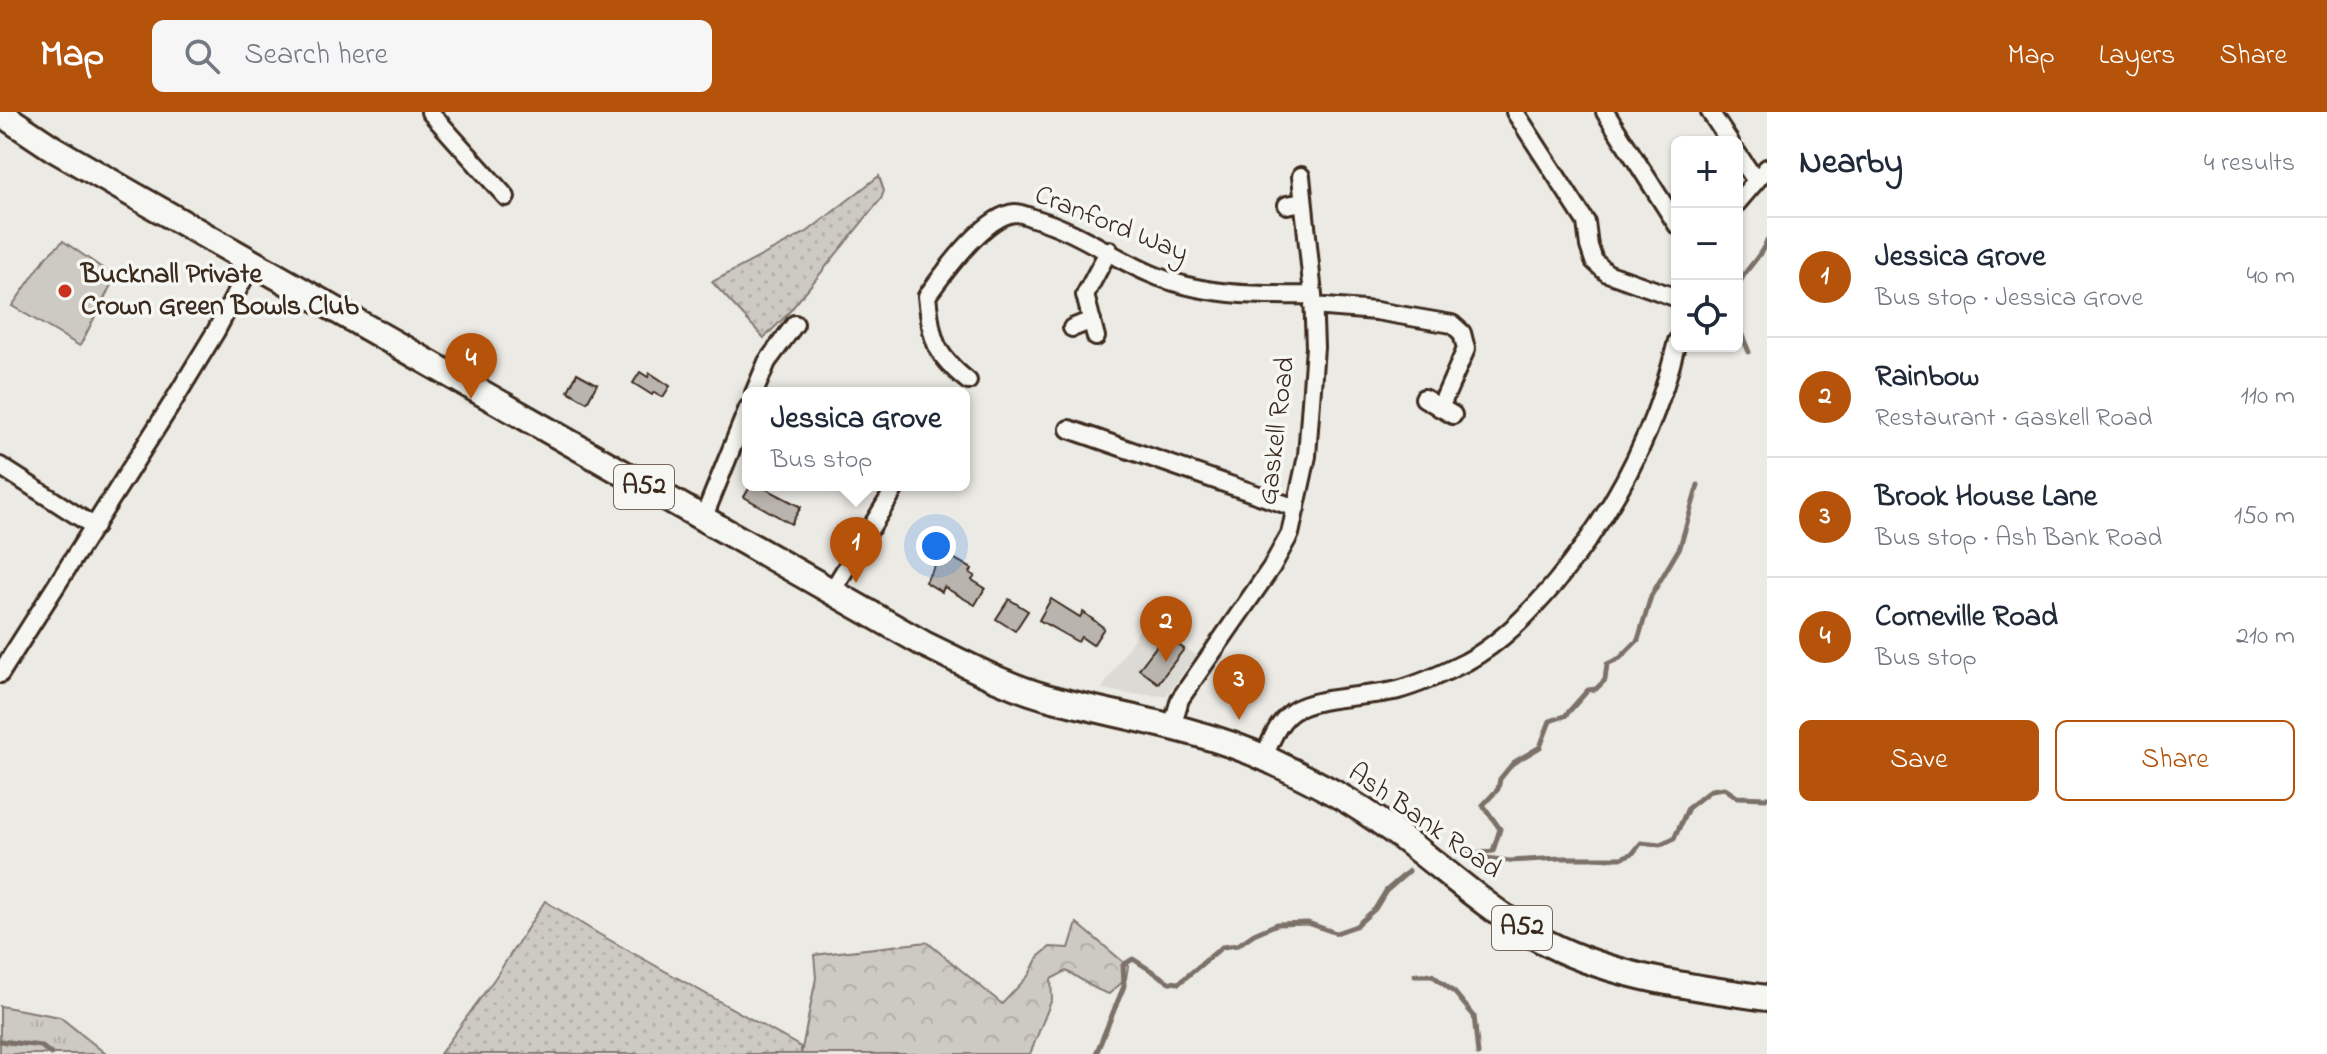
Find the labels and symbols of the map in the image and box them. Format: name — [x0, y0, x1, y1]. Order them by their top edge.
street label: Cranford Way — [1028, 176, 1194, 274]
place label: Bucknall Private Crown Green Bowls Club — [79, 255, 359, 328]
marker: Bucknall Private Crown Green Bowls Club — [56, 282, 74, 300]
pin: 4 — [445, 333, 497, 399]
street label: Gaskell Road — [1249, 354, 1307, 507]
road number: A52 — [614, 465, 674, 509]
pin: 1 — [830, 517, 882, 583]
your location — [916, 526, 956, 566]
pin: 2 — [1140, 596, 1192, 662]
pin: 3 — [1213, 654, 1265, 720]
street label: Ash Bank Road — [1339, 754, 1510, 890]
road number: A52 — [1492, 906, 1552, 950]

